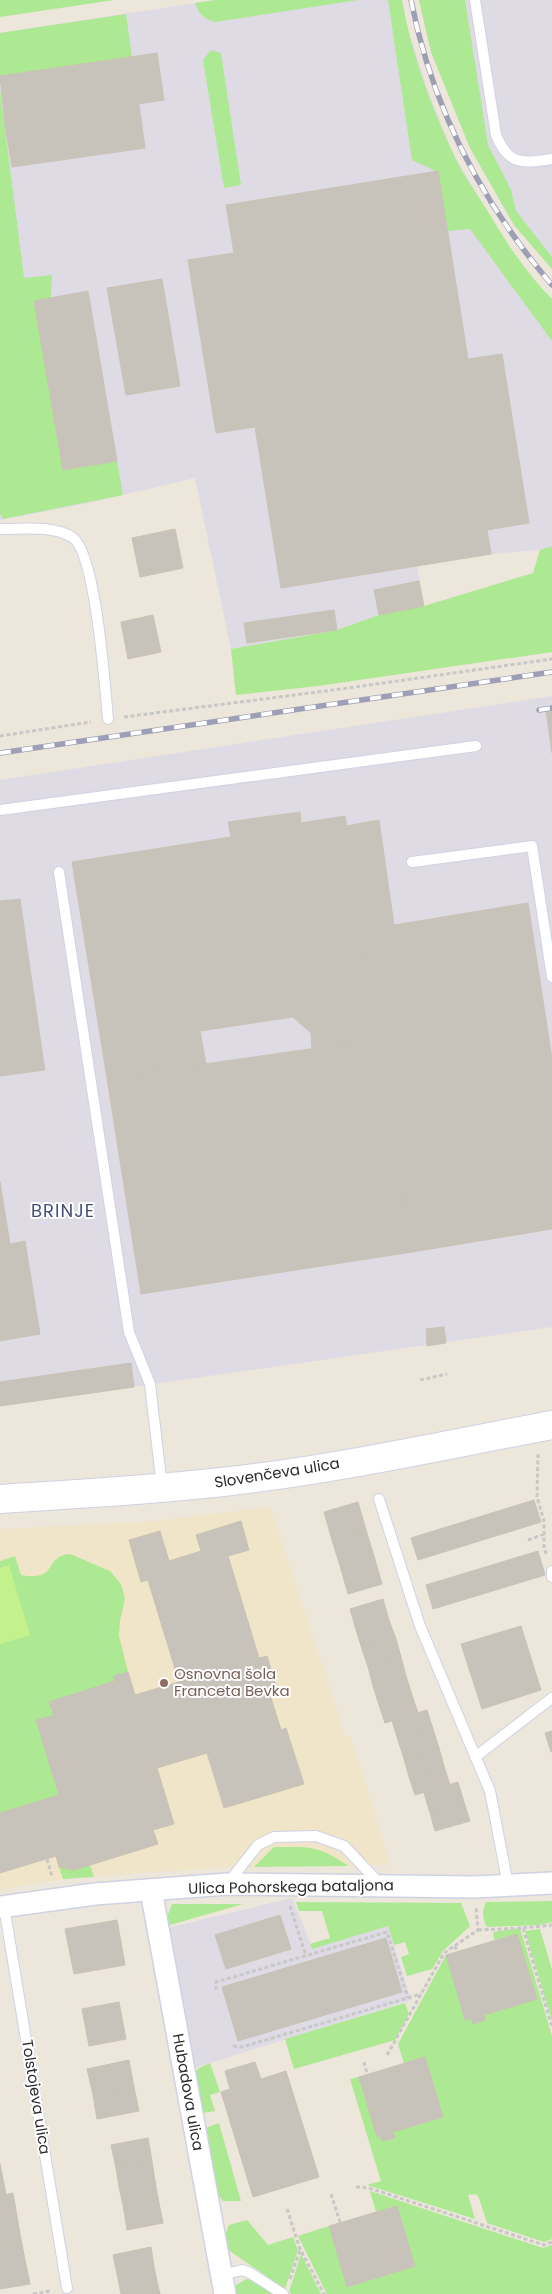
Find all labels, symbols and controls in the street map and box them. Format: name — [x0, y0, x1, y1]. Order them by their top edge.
district label: BRINJE — [31, 1198, 95, 1223]
street label: Slovenčeva ulica — [213, 1452, 341, 1493]
place label: Osnovna šola Franceta Bevka — [174, 1663, 290, 1701]
marker: Osnovna šola Franceta Bevka — [158, 1677, 170, 1689]
street label: Ulica Pohorskega bataljona — [188, 1874, 394, 1899]
street label: Hubadova ulica — [168, 2032, 209, 2152]
street label: Tolstojeva ulica — [17, 2038, 56, 2156]

